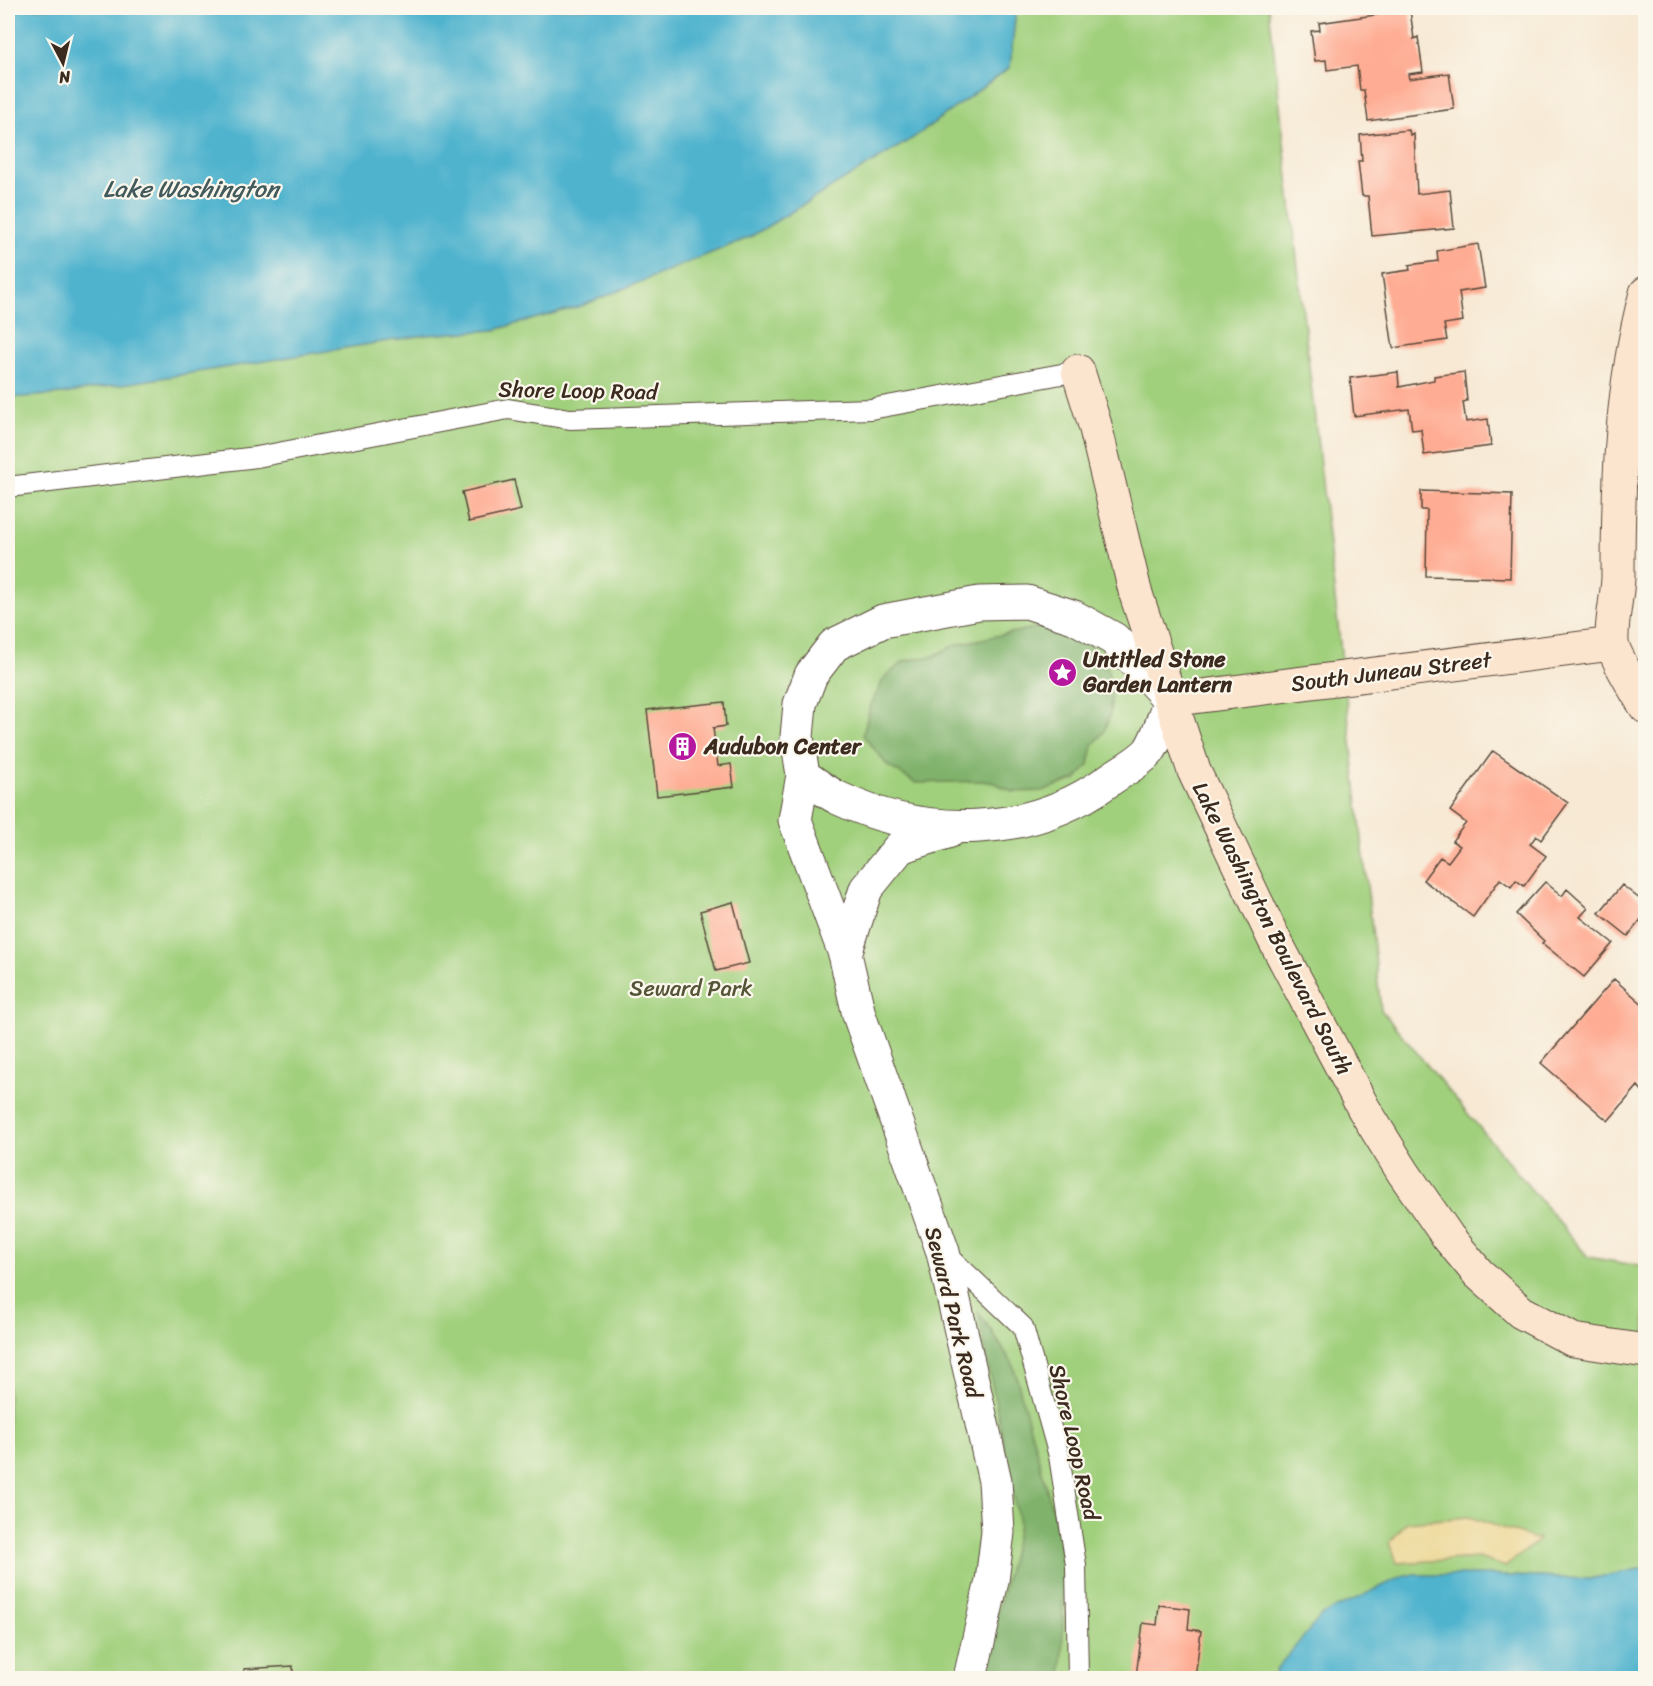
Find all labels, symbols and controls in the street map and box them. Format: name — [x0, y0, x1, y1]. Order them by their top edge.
north arrow — [33, 33, 93, 93]
text: N — [57, 62, 73, 93]
water label: Lake Washington — [103, 168, 282, 210]
street label: Shore Loop Road — [498, 370, 659, 411]
place label: Untitled Stone Garden Lantern — [1082, 640, 1232, 704]
street label: South Juneau Street — [1289, 640, 1495, 703]
place icon: Untitled Stone Garden Lantern — [1046, 656, 1078, 688]
place label: Audubon Center — [703, 727, 863, 766]
building icon: Audubon Center — [667, 730, 699, 762]
street label: Lake Washington Boulevard South — [1181, 774, 1364, 1082]
park label: Seward Park — [630, 969, 753, 1008]
street label: Seward Park Road — [913, 1222, 994, 1403]
street label: Shore Loop Road — [1038, 1360, 1112, 1525]

